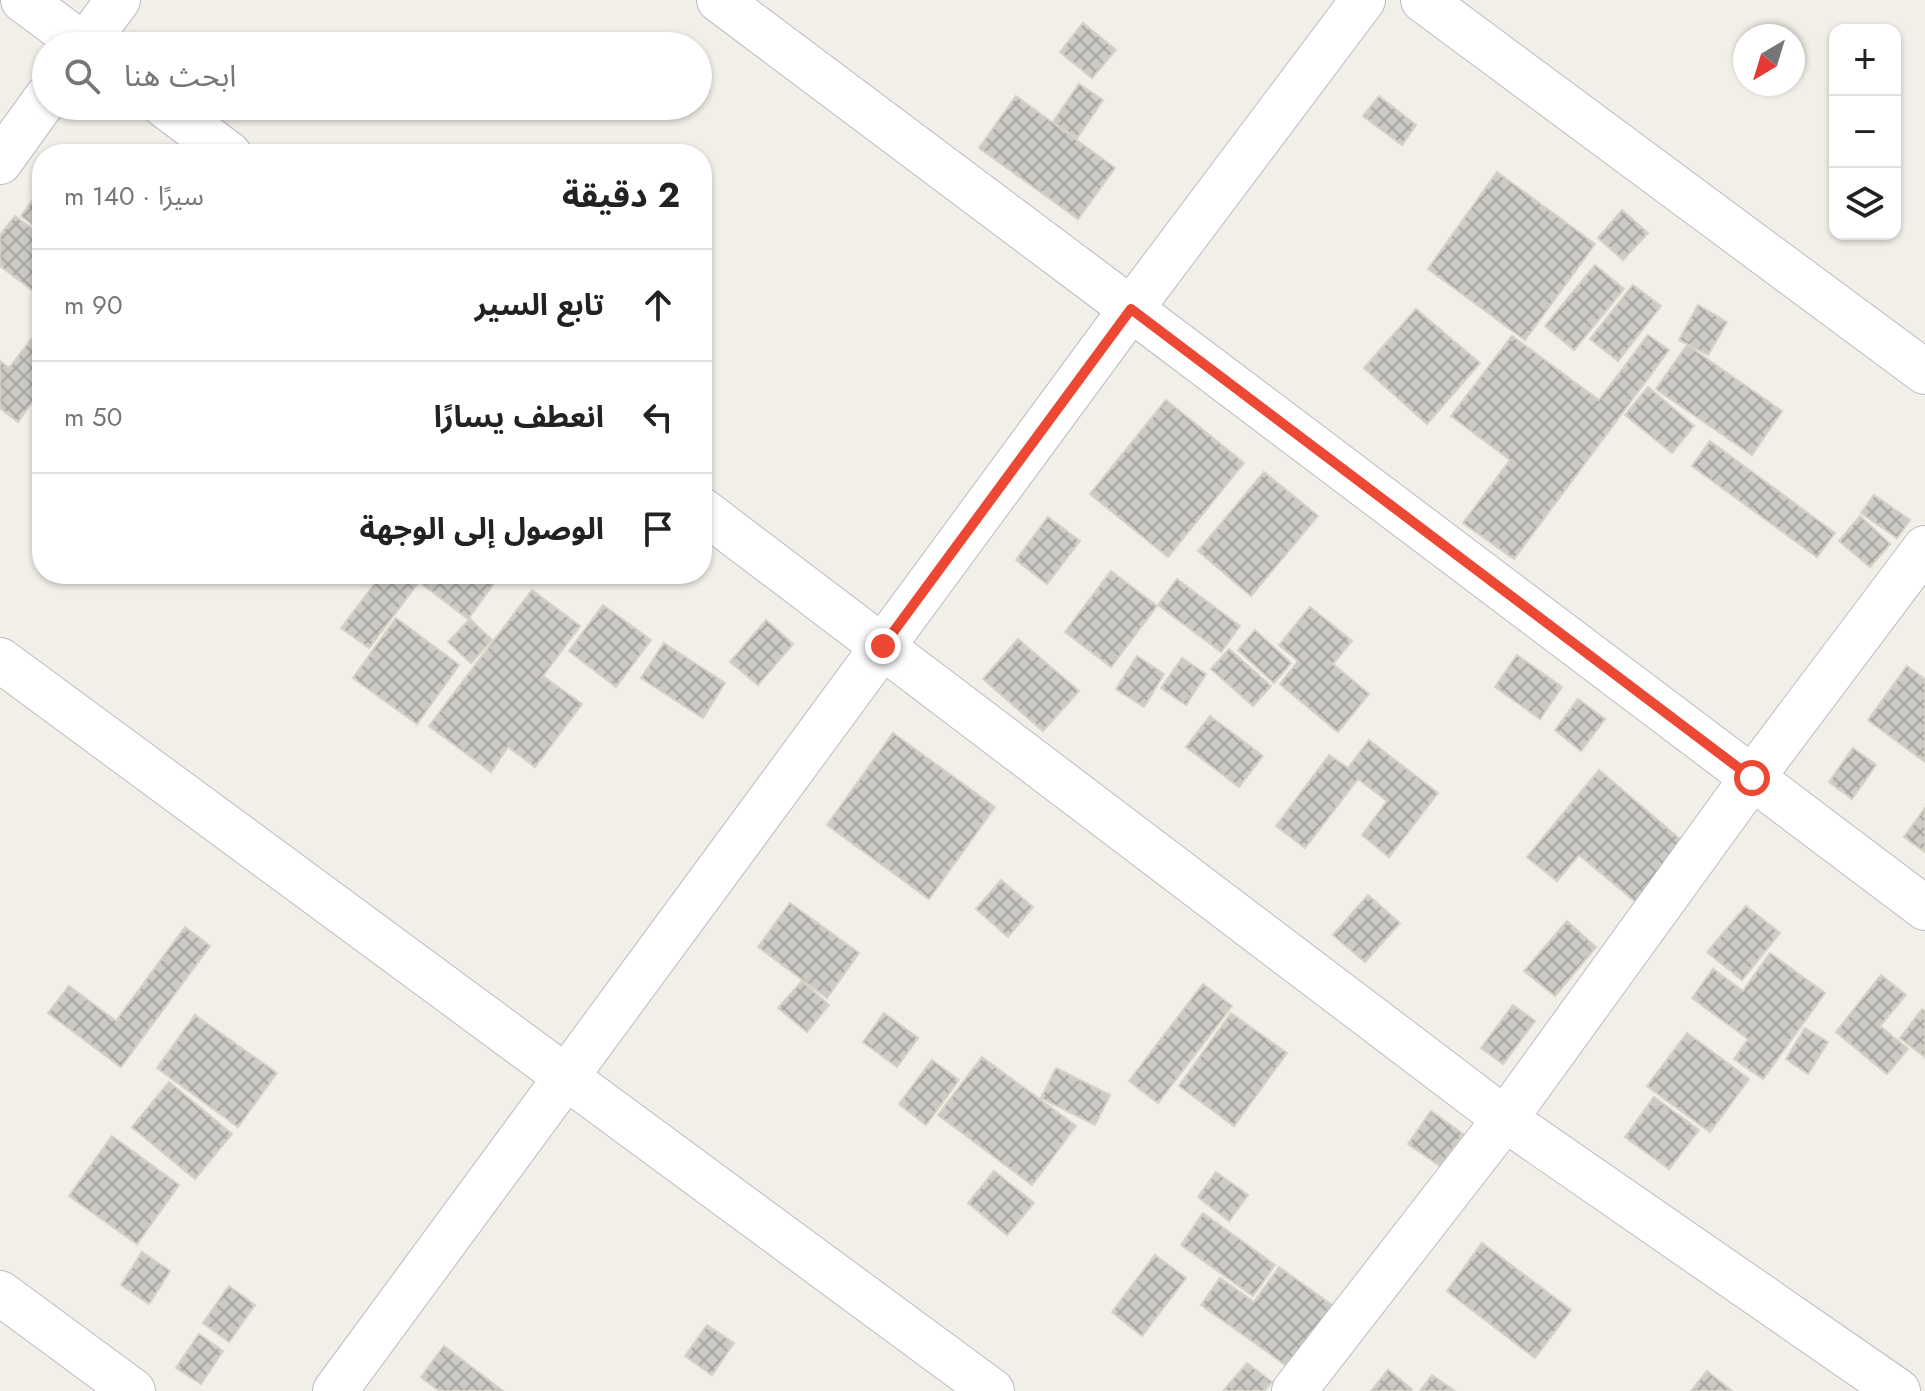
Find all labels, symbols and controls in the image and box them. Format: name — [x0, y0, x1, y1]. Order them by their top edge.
north arrow — [1733, 24, 1805, 96]
map controls — [1829, 24, 1901, 240]
button: + — [1829, 24, 1901, 96]
search box — [32, 32, 712, 120]
icon: search — [60, 54, 104, 98]
text: ابحث هنا — [124, 54, 236, 97]
button: − — [1829, 96, 1901, 168]
button: layers — [1829, 168, 1901, 240]
text: 2 دقيقة — [562, 171, 680, 220]
text: سيرًا · 140 m — [64, 177, 204, 215]
text: تابع السير — [475, 283, 604, 326]
icon: ahead — [636, 283, 680, 327]
text: 90 m — [64, 286, 123, 324]
text: انعطف يسارًا — [434, 395, 604, 438]
icon: left — [636, 395, 680, 439]
text: 50 m — [64, 398, 122, 436]
text: الوصول إلى الوجهة — [359, 507, 604, 550]
icon: arrive — [636, 507, 680, 551]
route end — [865, 628, 901, 664]
route start — [1734, 760, 1770, 796]

